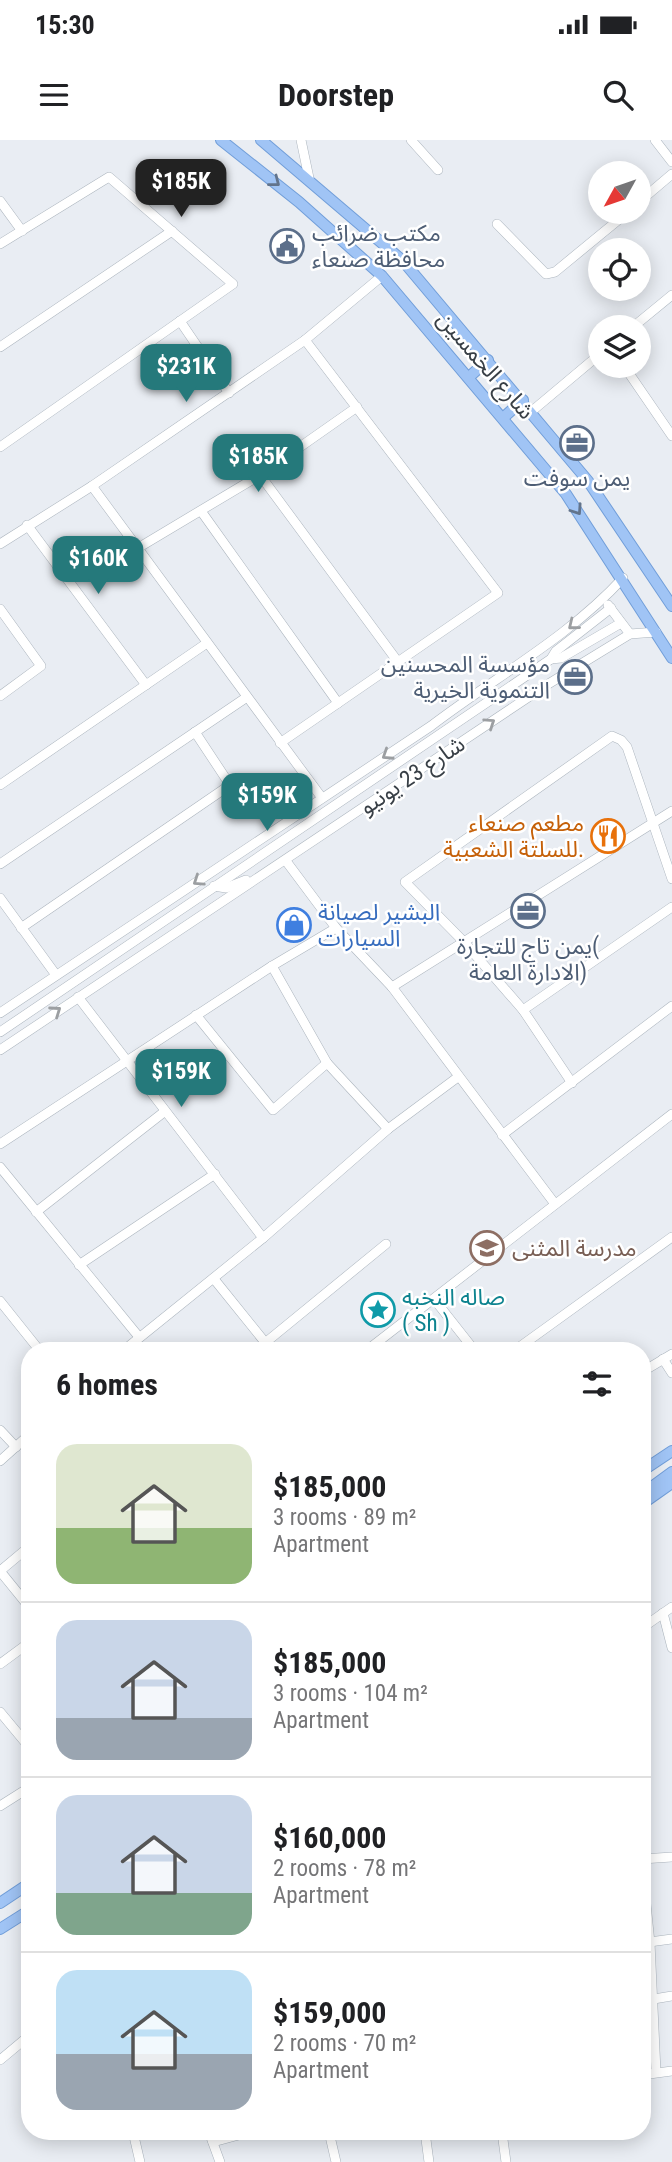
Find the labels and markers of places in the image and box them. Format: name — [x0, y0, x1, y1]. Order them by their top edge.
pin: $185K — [132, 160, 230, 219]
place label: مكتب ضرائب محافظة صنعاء — [312, 220, 445, 273]
public building icon: مكتب ضرائب محافظة صنعاء — [268, 227, 306, 265]
pin: $231K — [137, 344, 235, 404]
office icon: يمن سوفت — [558, 424, 596, 462]
pin: $185K — [209, 434, 307, 494]
place label: يمن سوفت — [524, 465, 630, 492]
pin: $160K — [49, 536, 147, 596]
place label: مؤسسة المحسنين التنموية الخيرية — [381, 651, 550, 704]
office icon: مؤسسة المحسنين التنموية الخيرية — [556, 658, 594, 696]
pin: $159K — [218, 774, 316, 833]
place label: مطعم صنعاء للسلتة الشعبية. — [443, 810, 584, 863]
restaurant icon: مطعم صنعاء للسلتة الشعبية. — [589, 817, 627, 855]
office icon: يمن تاج للتجارة( الادارة العامة) — [509, 892, 547, 930]
place label: البشير لصيانة السيارات — [318, 899, 440, 952]
shop icon: البشير لصيانة السيارات — [275, 906, 313, 944]
place label: يمن تاج للتجارة( الادارة العامة) — [457, 933, 599, 986]
pin: $159K — [132, 1049, 230, 1109]
school or university icon: مدرسة المثنى — [468, 1229, 506, 1267]
place label: مدرسة المثنى — [512, 1235, 637, 1262]
place label: صاله النخبه ( Sh ) — [402, 1284, 505, 1337]
place icon: صاله النخبه ( Sh ) — [359, 1291, 397, 1329]

